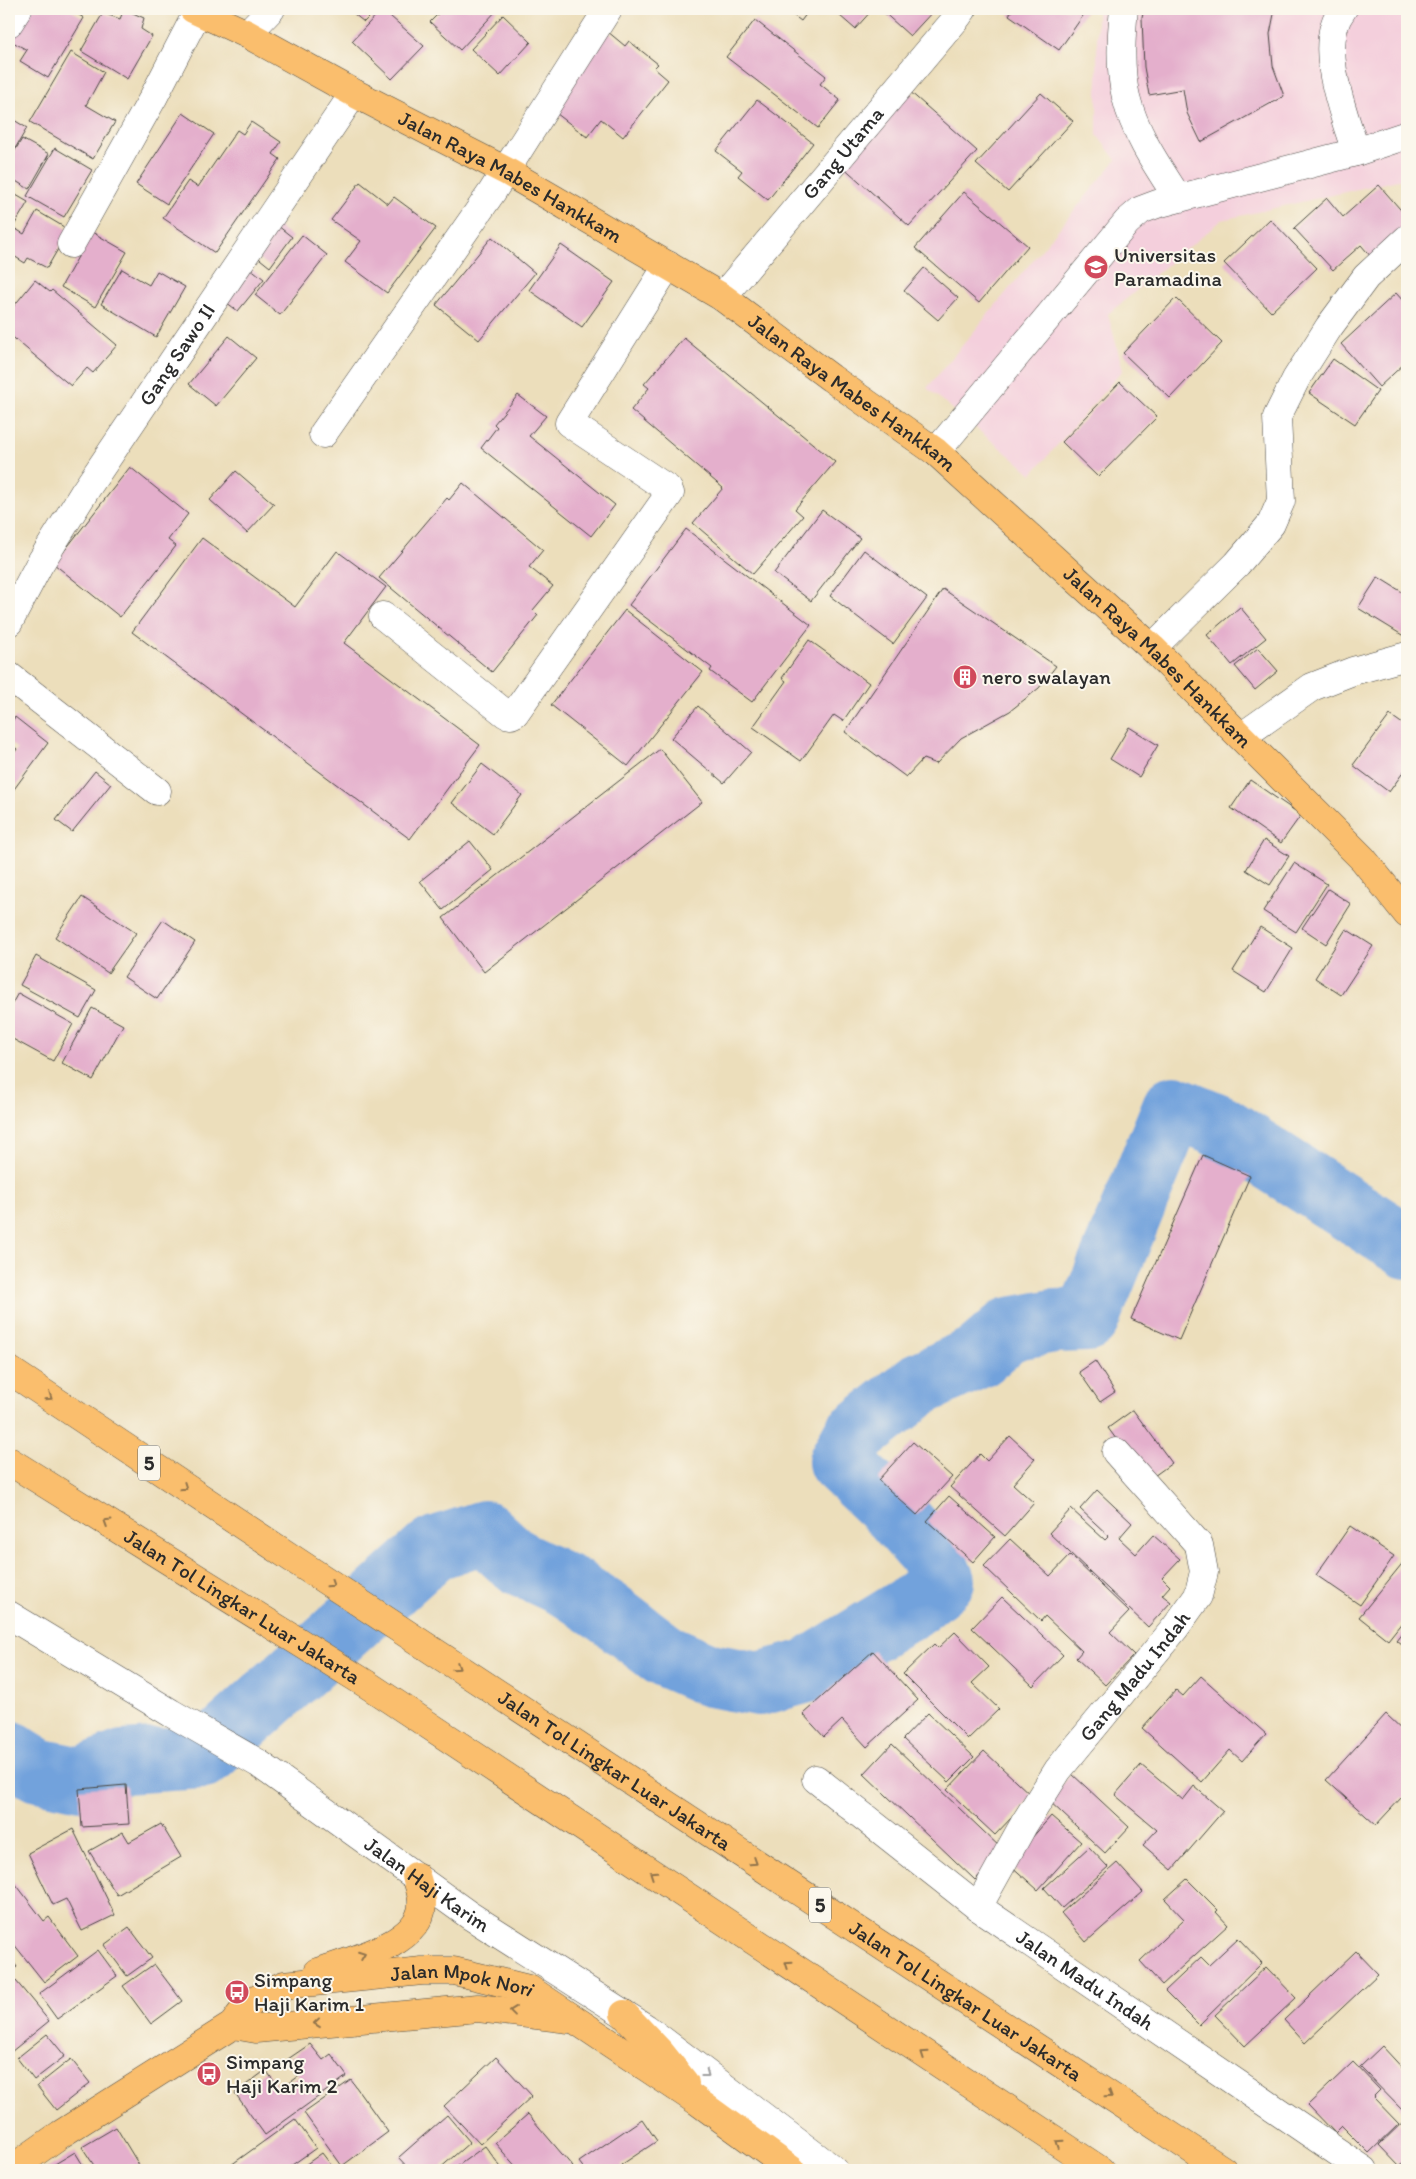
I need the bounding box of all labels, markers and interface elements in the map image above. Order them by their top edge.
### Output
street label: Gang Utama [797,101,889,204]
street label: Jalan Raya Mabes Hankkam [394,105,627,248]
place label: Universitas Paramadina [1114,242,1222,291]
school or university icon: Universitas Paramadina [1083,254,1109,280]
street label: Gang Sawo II [133,299,220,410]
street label: Jalan Raya Mabes Hankkam [743,308,962,476]
street label: Jalan Raya Mabes Hankkam [1059,561,1258,753]
building icon: nero swalayan [952,664,978,690]
place label: nero swalayan [982,664,1111,689]
one-way arrow [44,1390,53,1400]
road number: 5 [138,1446,160,1480]
one-way arrow [179,1481,188,1490]
one-way arrow [103,1518,112,1528]
street label: Jalan Tol Lingkar Luar Jakarta [120,1523,365,1689]
one-way arrow [325,1578,335,1587]
street label: Gang Madu Indah [1074,1606,1195,1746]
one-way arrow [451,1661,461,1670]
street label: Jalan Tol Lingkar Luar Jakarta [494,1684,736,1856]
street label: Jalan Haji Karim [360,1831,495,1937]
one-way arrow [748,1856,757,1865]
one-way arrow [649,1871,659,1880]
road number: 5 [809,1888,831,1922]
street label: Jalan Tol Lingkar Luar Jakarta [845,1915,1087,2086]
street label: Jalan Madu Indah [1012,1924,1159,2035]
one-way arrow [357,1951,366,1962]
street label: Jalan Mpok Nori [389,1958,540,2002]
one-way arrow [785,1961,794,1970]
place label: Simpang Haji Karim 1 [254,1967,365,2016]
bus stop icon: Simpang Haji Karim 1 [224,1979,250,2005]
one-way arrow [509,2006,517,2017]
one-way arrow [312,2017,320,2028]
place label: Simpang Haji Karim 2 [226,2049,338,2098]
one-way arrow [920,2050,929,2060]
bus stop icon: Simpang Haji Karim 2 [196,2061,222,2087]
one-way arrow [700,2068,709,2076]
one-way arrow [1104,2089,1113,2099]
one-way arrow [1055,2140,1065,2149]

